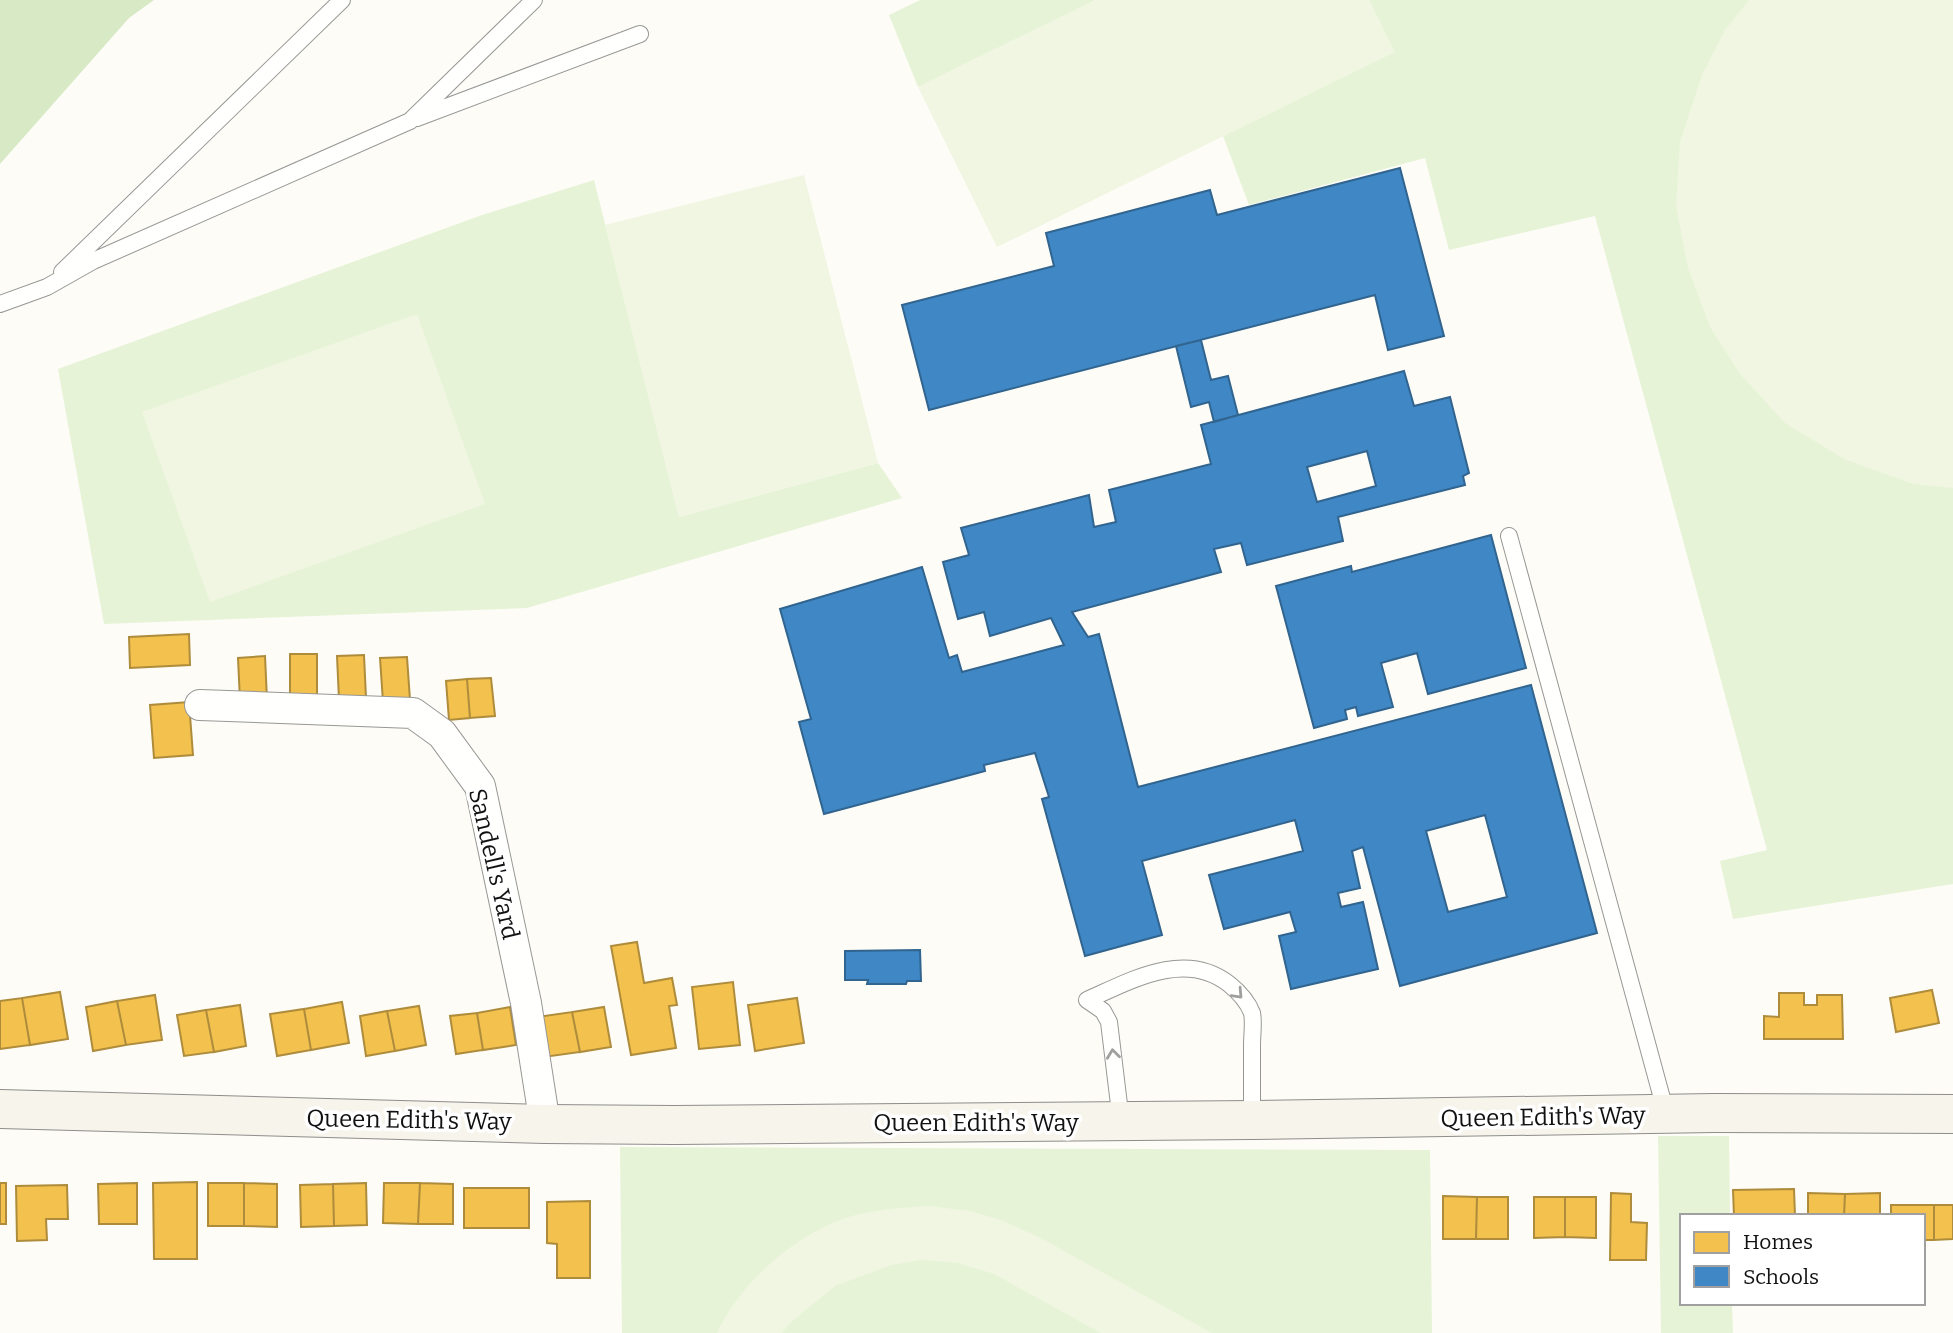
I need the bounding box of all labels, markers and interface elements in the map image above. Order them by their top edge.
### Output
street label: Sandell's Yard [463,786,525,942]
one-way arrow [1229,985,1242,998]
one-way arrow [1106,1048,1121,1059]
street label: Queen Edith's Way [1440,1101,1646,1133]
street label: Queen Edith's Way [306,1104,512,1136]
street label: Queen Edith's Way [873,1109,1079,1137]
legend [1680,1214,1925,1305]
text: Homes [1743,1229,1813,1255]
text: Schools [1743,1264,1819,1290]

